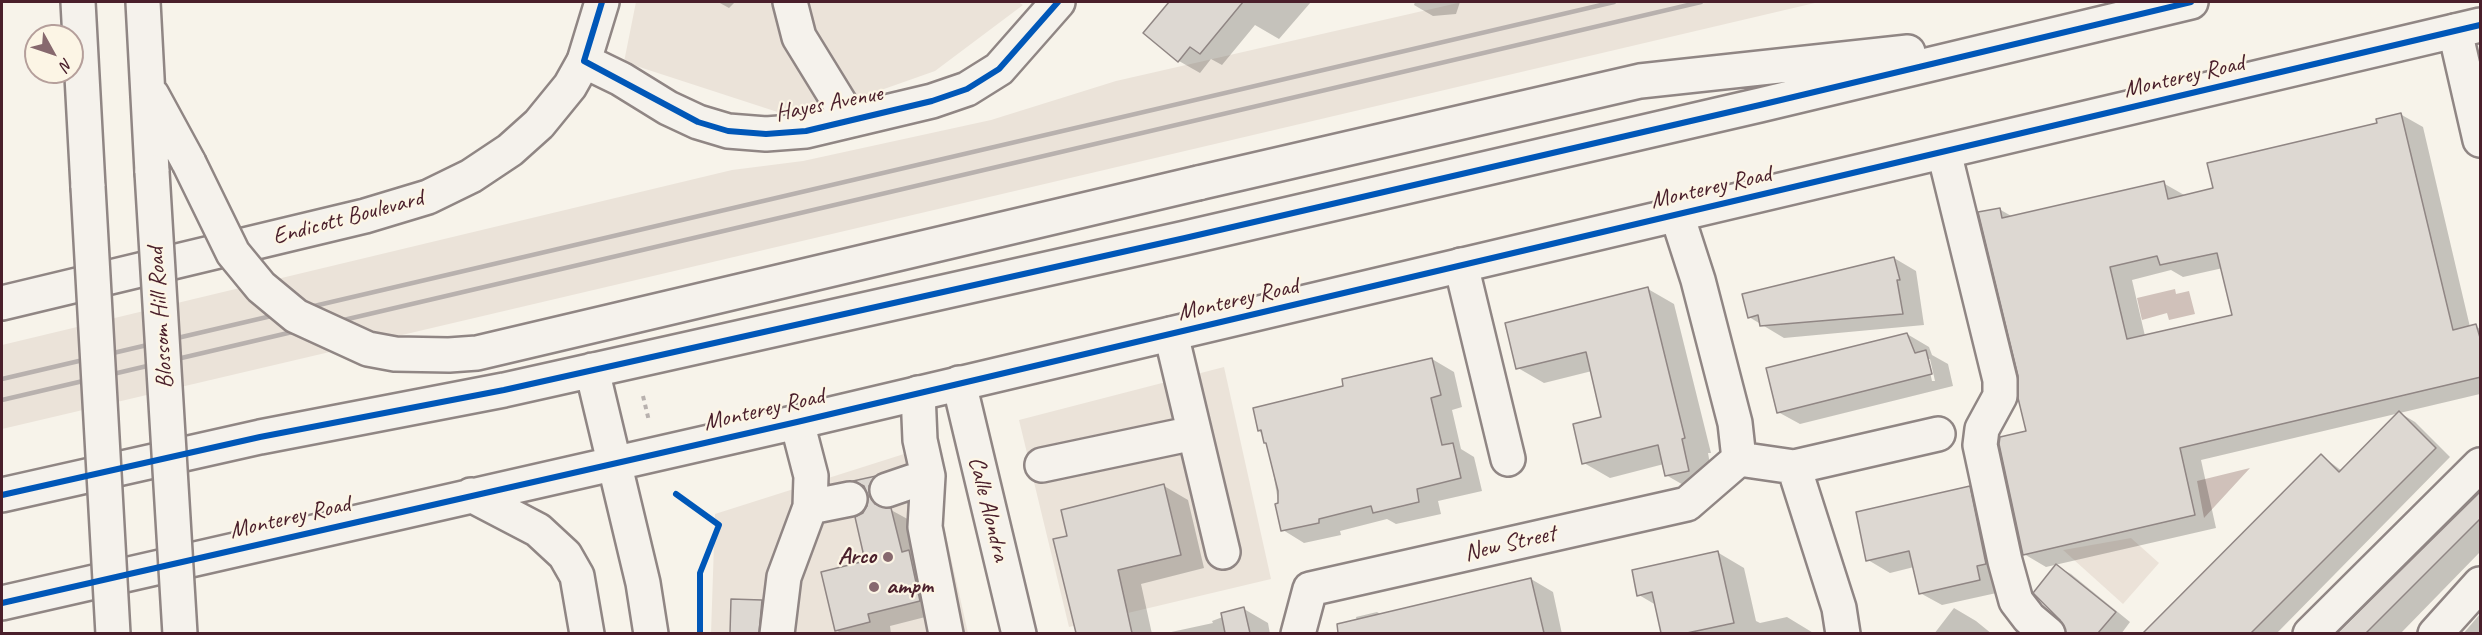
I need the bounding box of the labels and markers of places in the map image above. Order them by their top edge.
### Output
place label: Arco [838,543,876,571]
marker: Arco [881,550,895,564]
place label: ampm [886,573,933,601]
marker: ampm [867,580,881,594]

